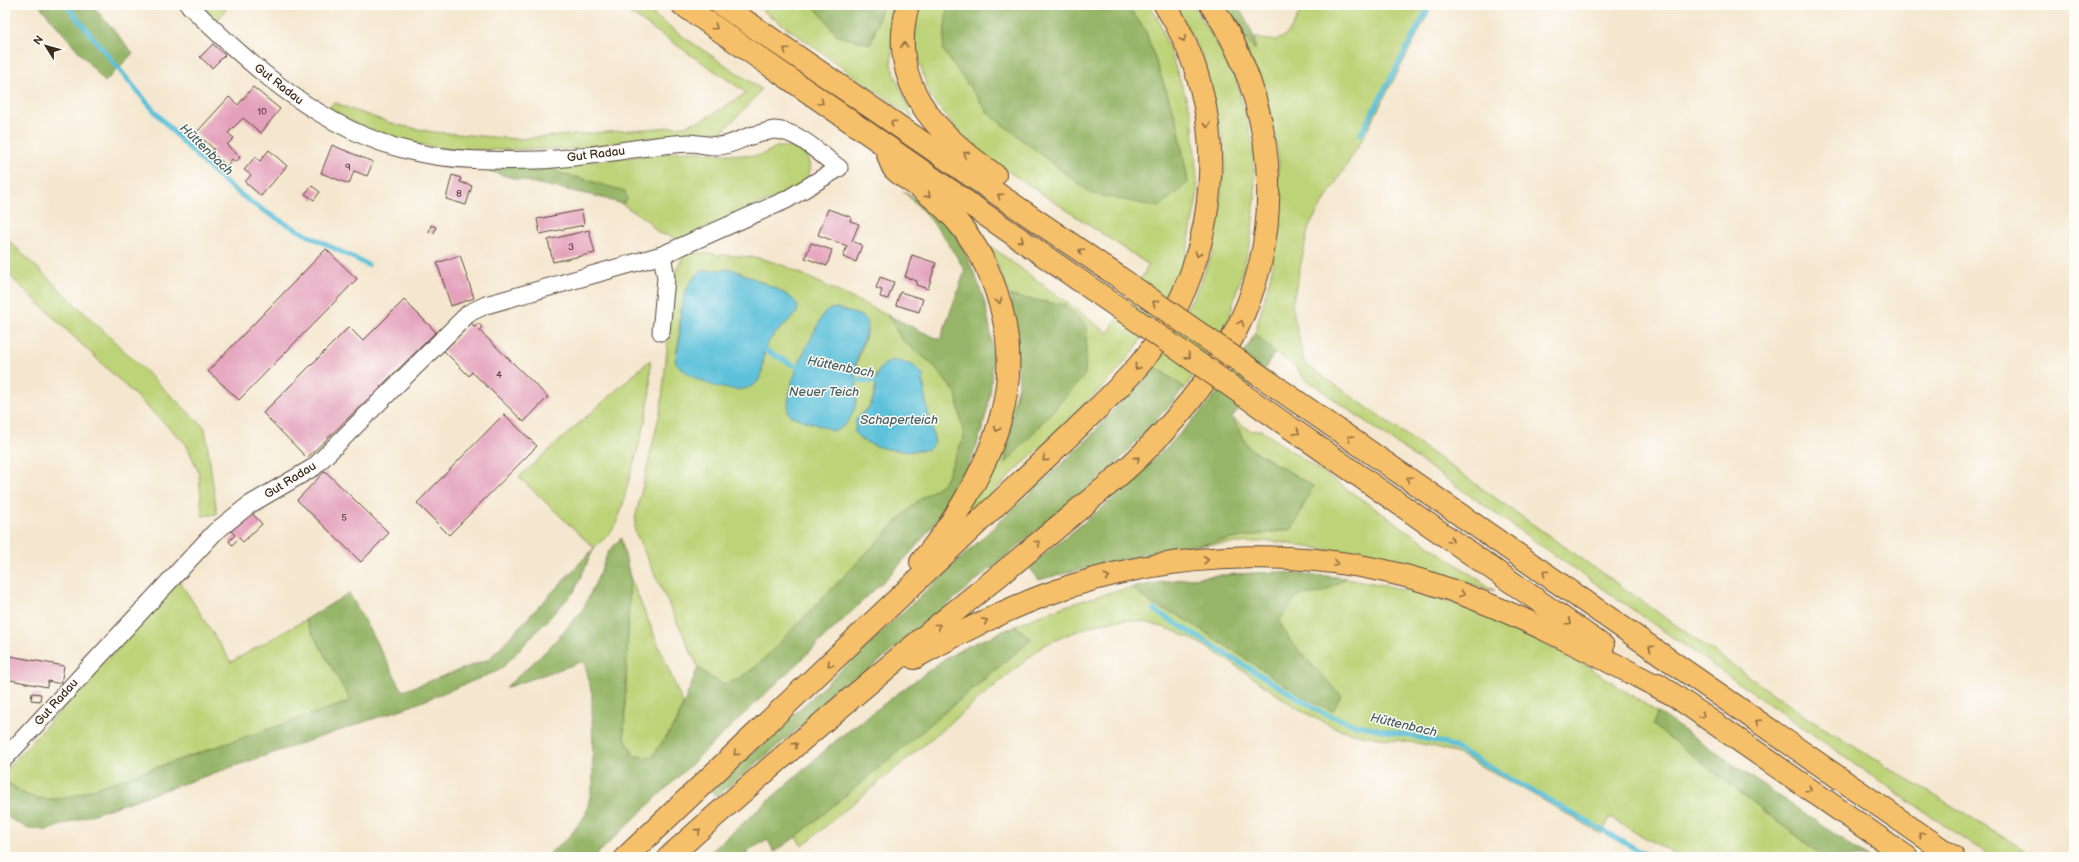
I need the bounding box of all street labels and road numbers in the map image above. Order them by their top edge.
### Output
street label: Gut Radau [251,61,306,108]
street label: Gut Radau [566,143,626,165]
street label: Gut Radau [262,459,319,502]
street label: Gut Radau [31,676,81,729]

